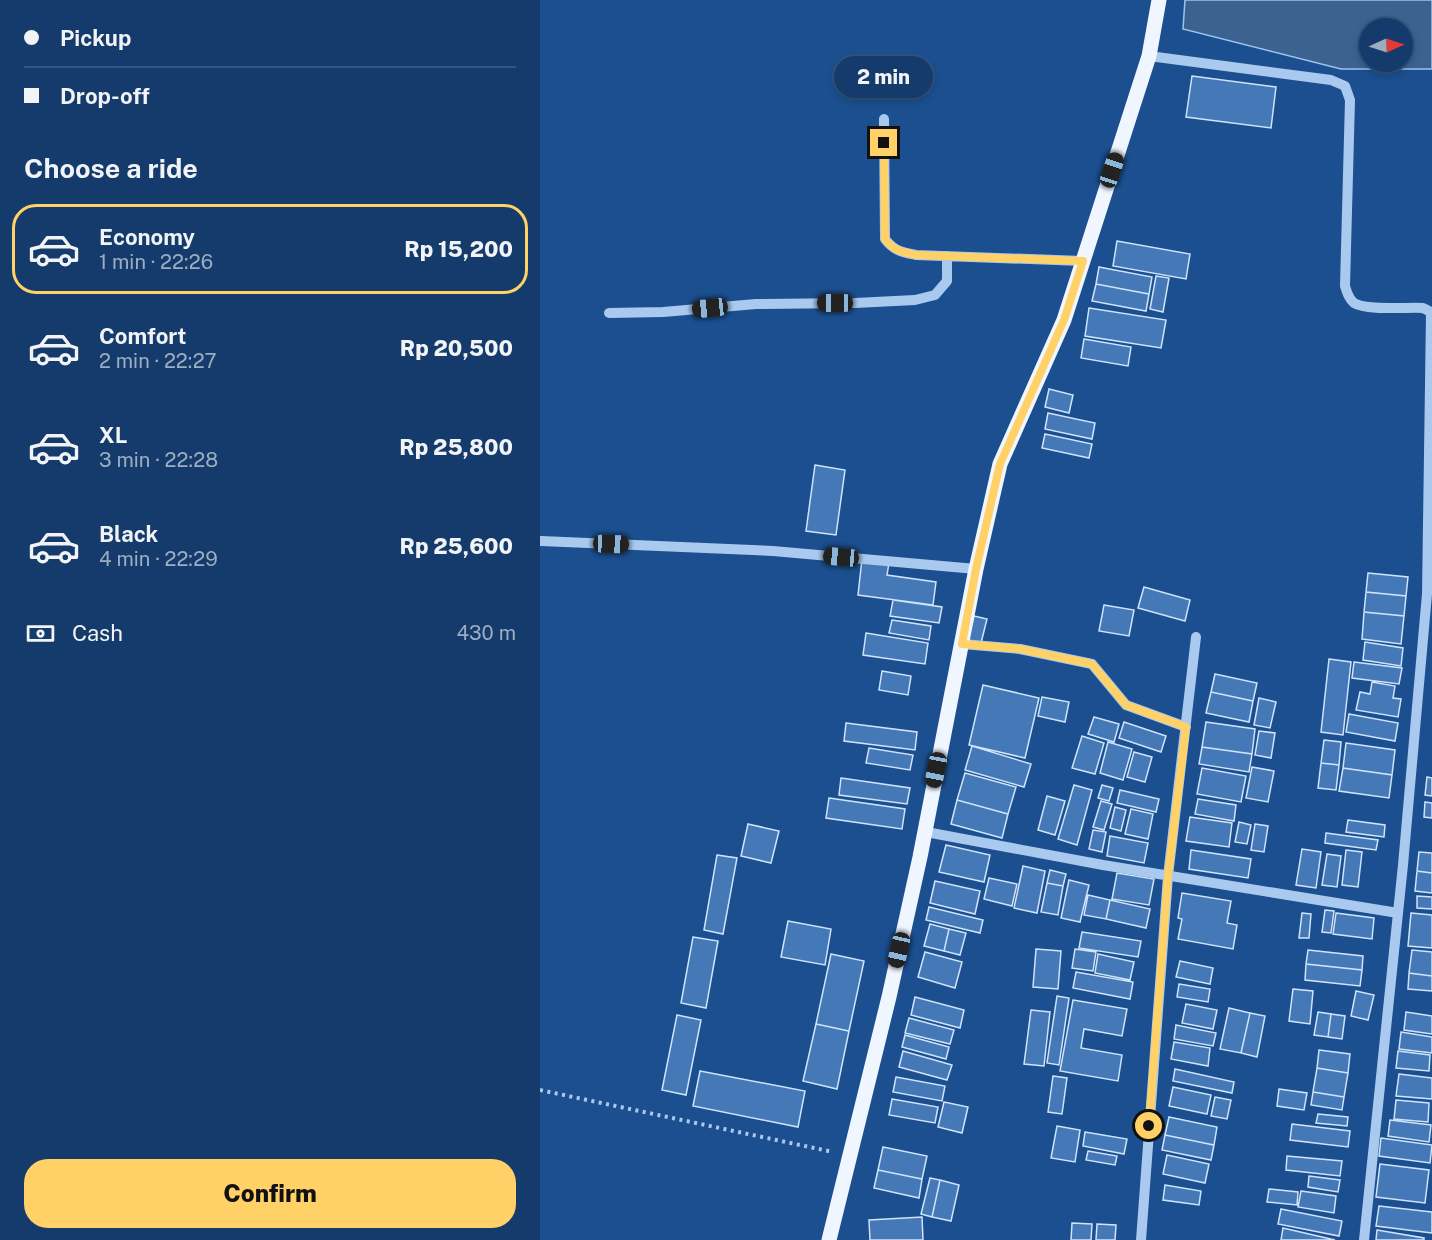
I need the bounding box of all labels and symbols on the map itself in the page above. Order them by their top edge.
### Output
north arrow [1359,18,1413,72]
callout: 2 min [834,56,934,98]
route end [870,129,897,156]
car [1098,150,1126,190]
car [817,294,853,312]
car [691,297,729,319]
car [593,534,629,554]
car [822,546,860,568]
car [924,751,948,789]
car [886,930,912,970]
route start [1135,1112,1162,1139]

